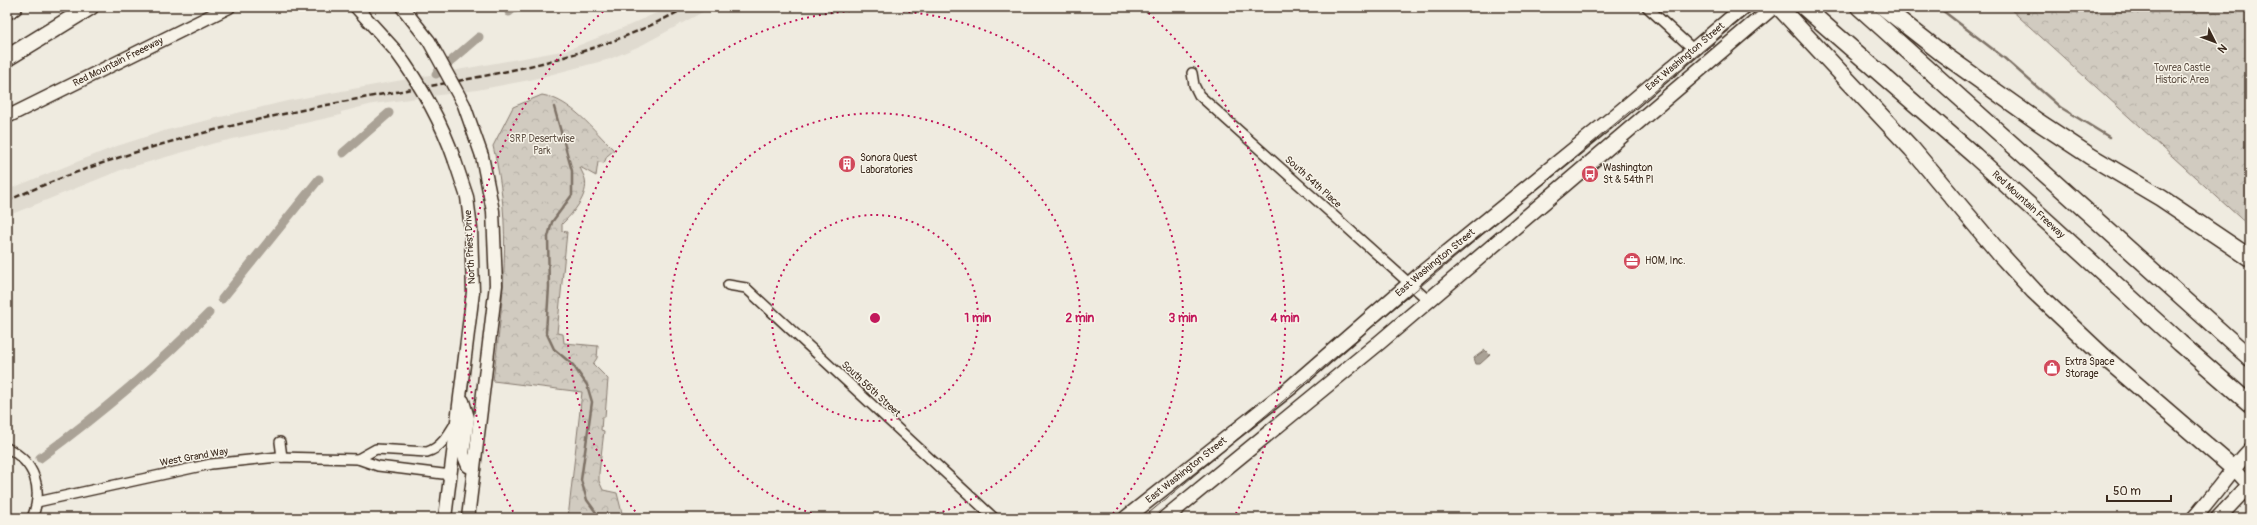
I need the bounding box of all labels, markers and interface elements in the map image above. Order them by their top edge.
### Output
street label: East Washington Street [1643,19,1728,94]
north arrow [2195,22,2235,62]
street label: Red Mountain Freeeway [71,34,166,89]
text: N [2214,41,2229,56]
park label: Tovrea Castle Historic Area [2154,62,2210,86]
park label: SRP Desertwise Park [509,133,575,157]
place label: Sonora Quest Laboratories [860,152,918,176]
building icon: Sonora Quest Laboratories [837,154,857,174]
street label: South 54th Place [1282,154,1344,211]
place label: Washington St & 54th Pl [1603,162,1653,186]
bus stop icon: Washington St & 54th Pl [1580,164,1600,184]
street label: Red Mountain Freeway [1990,168,2068,241]
street label: North Priest Drive [462,210,478,284]
street label: East Washington Street [1393,226,1478,299]
office icon: HOM, Inc. [1622,251,1642,271]
place label: HOM, Inc. [1645,255,1685,267]
centre of rings [868,311,882,325]
text: 1 min [965,311,992,326]
text: 2 min [1066,311,1095,326]
text: 3 min [1169,311,1198,326]
text: 4 min [1269,311,1300,326]
place label: Extra Space Storage [2065,356,2114,380]
shop icon: Extra Space Storage [2042,358,2062,378]
street label: South 56th Street [839,359,904,420]
street label: East Washington Street [1144,434,1230,506]
street label: West Grand Way [159,445,230,469]
scale bar [2107,477,2171,503]
text: 50 m [2113,484,2141,499]

